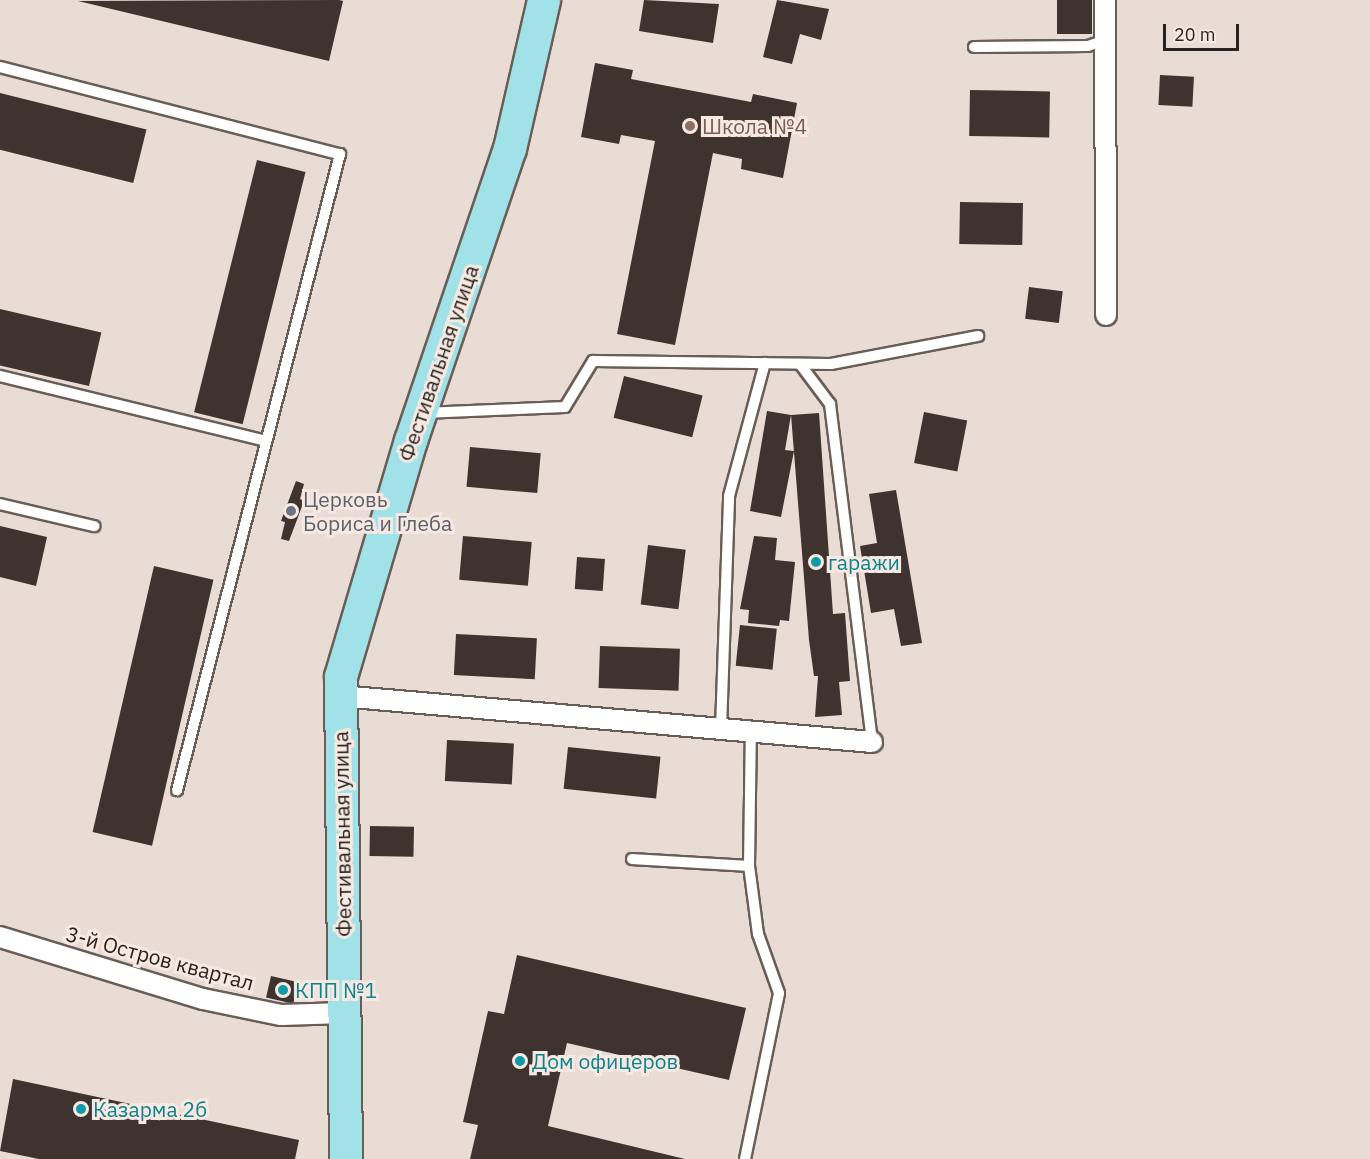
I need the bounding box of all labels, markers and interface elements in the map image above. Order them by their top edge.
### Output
scale bar [1166,12,1242,50]
text: 20 m [1174,23,1216,46]
place label: Школа №4 [702,113,807,139]
marker: Школа №4 [683,119,697,133]
street label: Фестивальная улица [393,262,483,464]
place label: Церковь Бориса и Глеба [303,486,452,536]
marker: Церковь Бориса и Глеба [284,504,298,518]
place label: гаражи [828,549,900,575]
marker: гаражи [809,555,823,569]
street label: Фестивальная улица [328,731,356,937]
street label: 3-й Остров квартал [63,921,257,995]
place label: КПП №1 [295,977,377,1003]
marker: КПП №1 [276,983,290,997]
place label: Дом офицеров [532,1048,678,1074]
marker: Дом офицеров [513,1054,527,1068]
place label: Казарма 2б [93,1096,207,1122]
marker: Казарма 2б [74,1102,88,1116]

